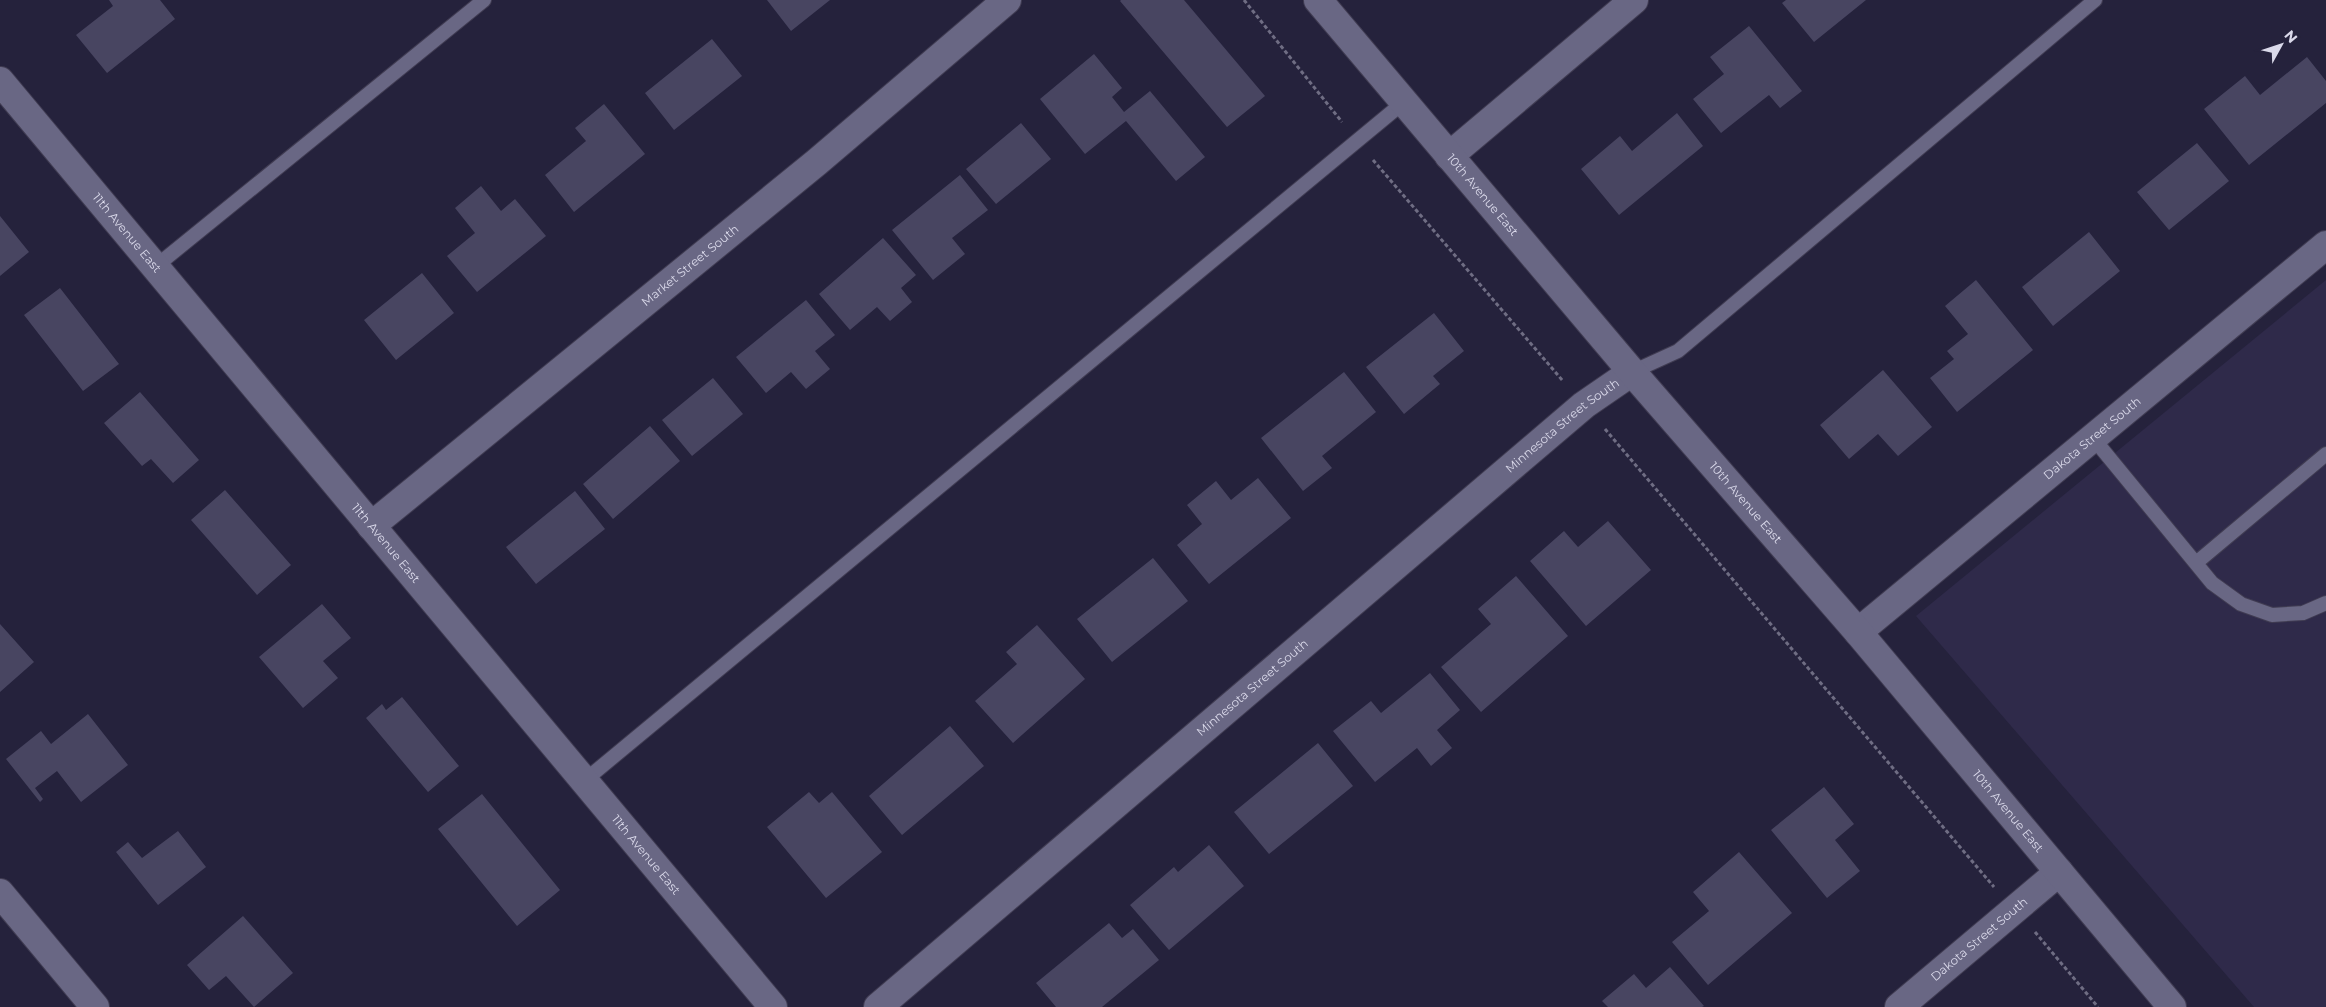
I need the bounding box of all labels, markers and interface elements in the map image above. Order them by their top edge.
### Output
north arrow [2256,20,2306,70]
text: N [2280,27,2301,47]
street label: 10th Avenue East [1444,150,1522,239]
street label: 11th Avenue East [90,190,165,276]
street label: Market Street South [638,221,741,309]
street label: Minnesota Street South [1502,375,1622,476]
street label: Dakota Street South [2040,393,2144,482]
street label: 10th Avenue East [1707,459,1785,546]
street label: 11th Avenue East [349,500,424,586]
street label: Minnesota Street South [1193,636,1311,739]
street label: 10th Avenue East [1970,767,2047,855]
street label: 11th Avenue East [609,812,684,897]
street label: Dakota Street South [1928,894,2030,984]

